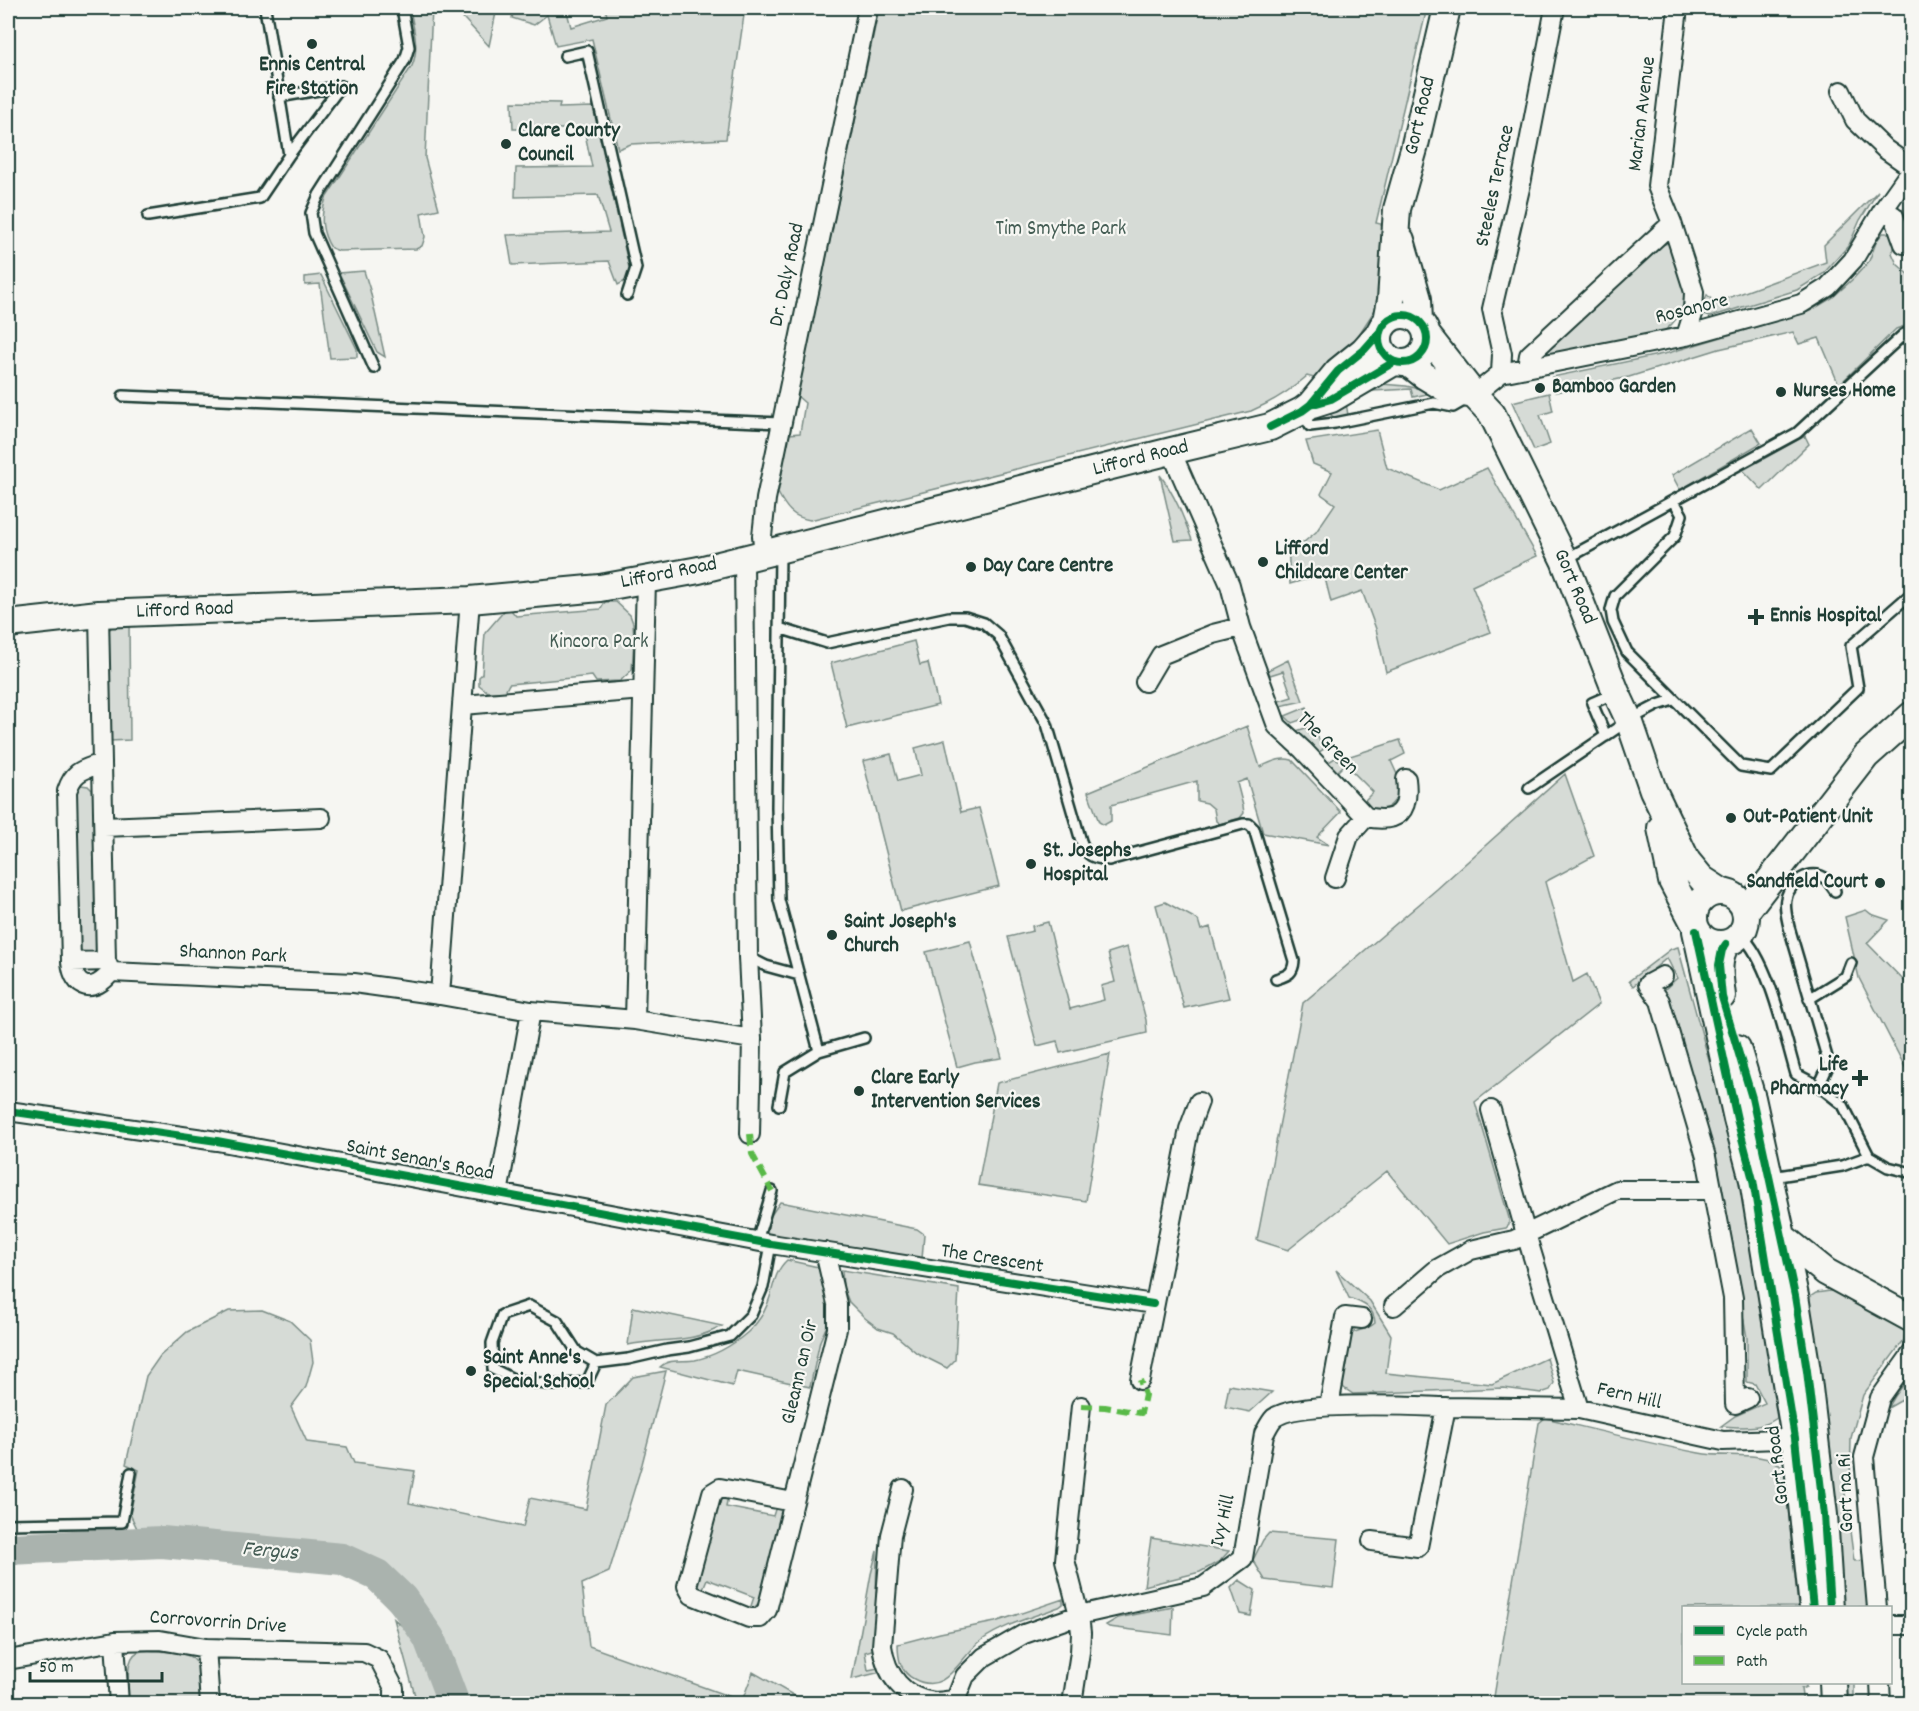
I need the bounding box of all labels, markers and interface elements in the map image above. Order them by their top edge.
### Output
marker: Ennis Central Fire Station [305,37,319,51]
place label: Ennis Central Fire Station [259,51,366,105]
street label: Marian Avenue [1621,55,1665,173]
street label: Gort Road [1397,74,1445,158]
place label: Clare County Council [518,117,621,171]
street label: Steeles Terrace [1468,122,1524,250]
marker: Clare County Council [499,137,513,151]
park label: Tim Smythe Park [996,215,1126,245]
street label: Dr. Daly Road [762,220,814,330]
street label: Rosanore [1652,286,1732,334]
place label: Bamboo Garden [1552,373,1676,403]
place label: Nurses Home [1793,377,1896,407]
marker: Bamboo Garden [1533,381,1547,395]
marker: Nurses Home [1774,385,1788,399]
street label: Lifford Road [1090,433,1192,485]
place label: Lifford Childcare Center [1275,535,1409,589]
street label: Gort Road [1545,545,1603,629]
street label: Lifford Road [618,550,720,598]
place label: Day Care Centre [983,552,1113,582]
marker: Lifford Childcare Center [1256,555,1270,569]
marker: Day Care Centre [964,560,978,574]
street label: Lifford Road [136,594,234,628]
place label: Ennis Hospital [1770,602,1882,632]
marker: Ennis Hospital [1747,608,1765,626]
park label: Kincora Park [549,628,649,658]
street label: The Green [1289,705,1365,783]
place label: Out-Patient Unit [1743,803,1873,833]
marker: Out-Patient Unit [1724,811,1738,825]
place label: St. Josephs Hospital [1043,837,1132,891]
marker: St. Josephs Hospital [1024,857,1038,871]
place label: Sandfield Court [1746,868,1868,898]
marker: Sandfield Court [1873,876,1887,890]
place label: Saint Joseph's Church [844,908,957,962]
marker: Saint Joseph's Church [825,928,839,942]
street label: Shannon Park [178,937,288,973]
place label: Life Pharmacy [1770,1051,1849,1105]
place label: Clare Early Intervention Services [871,1064,1041,1118]
marker: Life Pharmacy [1853,1071,1867,1085]
marker: Clare Early Intervention Services [852,1084,866,1098]
street label: Saint Senan's Road [344,1132,496,1190]
street label: The Crescent [939,1237,1046,1283]
street label: Gleann an Oir [774,1316,828,1427]
place label: Saint Anne's Special School [483,1344,595,1398]
marker: Saint Anne's Special School [464,1364,478,1378]
street label: Fern Hill [1594,1375,1664,1419]
street label: Gort Road [1759,1424,1799,1506]
street label: Gort na Ri [1831,1453,1863,1533]
street label: Ivy Hill [1203,1492,1245,1550]
water label: Fergus [241,1534,300,1570]
street label: Corrovorrin Drive [149,1603,287,1643]
legend [1682,1606,1892,1684]
text: Cycle path [1736,1620,1807,1645]
scale bar [30,1645,162,1683]
text: Path [1736,1650,1768,1675]
text: 50 m [39,1656,74,1681]

